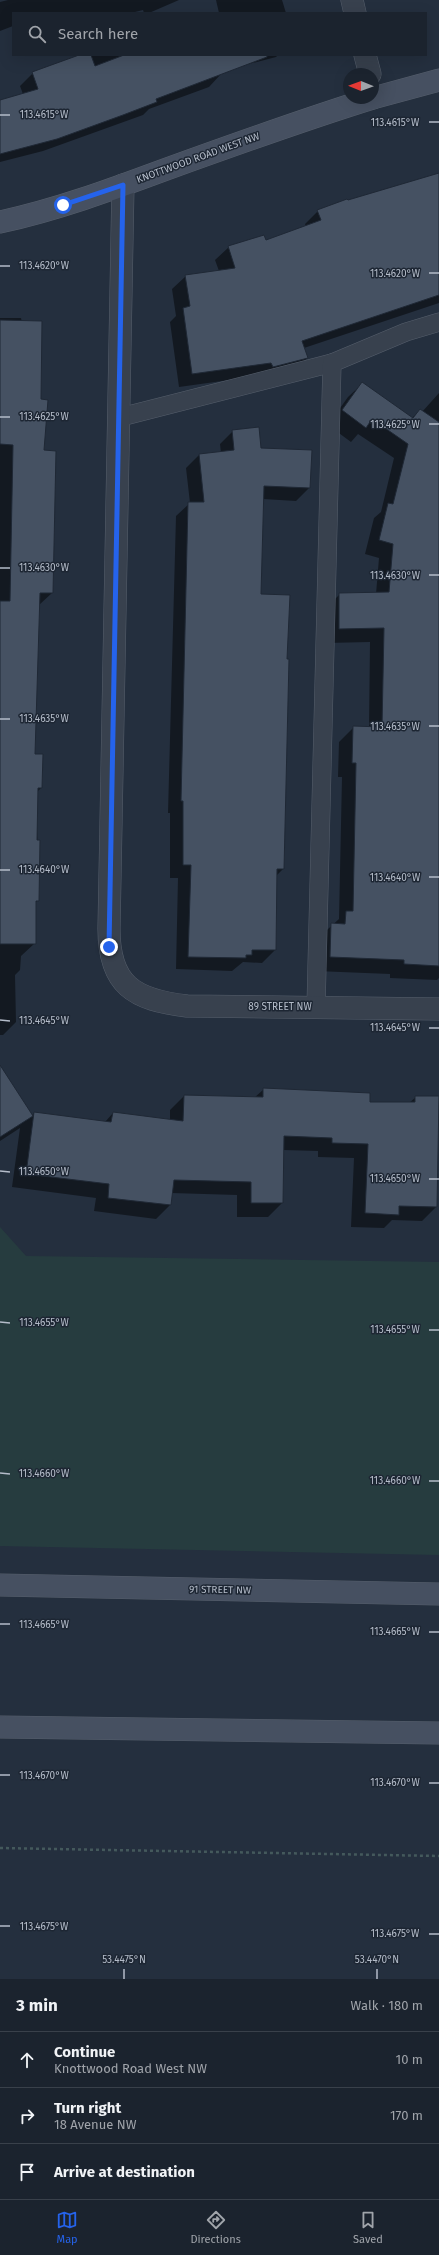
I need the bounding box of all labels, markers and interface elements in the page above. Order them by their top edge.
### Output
search box [12,12,427,56]
icon: search [26,23,48,45]
text: Search here [58,25,138,43]
north arrow [343,68,379,104]
text: 113.4615°W [20,109,69,121]
text: 113.4615°W [371,117,420,129]
street label: KNOTTWOOD ROAD WEST NW [135,130,262,186]
route start [54,196,72,214]
text: 113.4620°W [19,260,70,272]
text: 113.4620°W [370,268,421,280]
text: 113.4625°W [19,411,69,423]
text: 113.4625°W [370,419,420,431]
text: 113.4630°W [19,562,70,574]
text: 113.4630°W [370,570,421,582]
text: 113.4635°W [19,713,69,725]
text: 113.4635°W [370,721,420,733]
text: 113.4640°W [19,864,70,876]
text: 113.4640°W [370,872,421,884]
route end [100,938,118,956]
street label: 89 STREET NW [248,1001,312,1013]
text: 113.4645°W [19,1015,70,1027]
text: 113.4645°W [370,1022,421,1034]
text: 113.4650°W [19,1166,70,1178]
text: 113.4650°W [370,1173,421,1185]
text: 113.4655°W [19,1317,70,1329]
text: 113.4655°W [370,1324,421,1336]
text: 113.4660°W [19,1468,70,1480]
text: 113.4660°W [370,1475,421,1487]
street label: 91 STREET NW [189,1583,252,1597]
text: 113.4665°W [19,1619,70,1631]
text: 113.4665°W [370,1626,421,1638]
text: 113.4670°W [19,1770,69,1782]
text: 113.4670°W [370,1777,420,1789]
text: 113.4675°W [20,1921,69,1933]
text: 113.4675°W [371,1928,420,1940]
text: 53.4475°N [102,1954,146,1966]
text: 53.4470°N [355,1954,399,1966]
text: 3 min [16,1995,58,2016]
text: Walk · 180 m [351,1998,423,2013]
text: Continue [54,2043,115,2061]
icon: ahead [16,2049,38,2071]
text: 10 m [396,2052,423,2067]
text: Knottwood Road West NW [54,2061,207,2076]
text: Turn right [54,2099,121,2117]
icon: right [16,2105,38,2127]
text: 170 m [390,2108,423,2123]
text: 18 Avenue NW [54,2117,136,2132]
icon: arrive [16,2161,38,2183]
text: Arrive at destination [54,2163,195,2181]
tab: Map [56,2209,78,2246]
tab: Directions [190,2209,241,2246]
tab: Saved [353,2209,383,2246]

